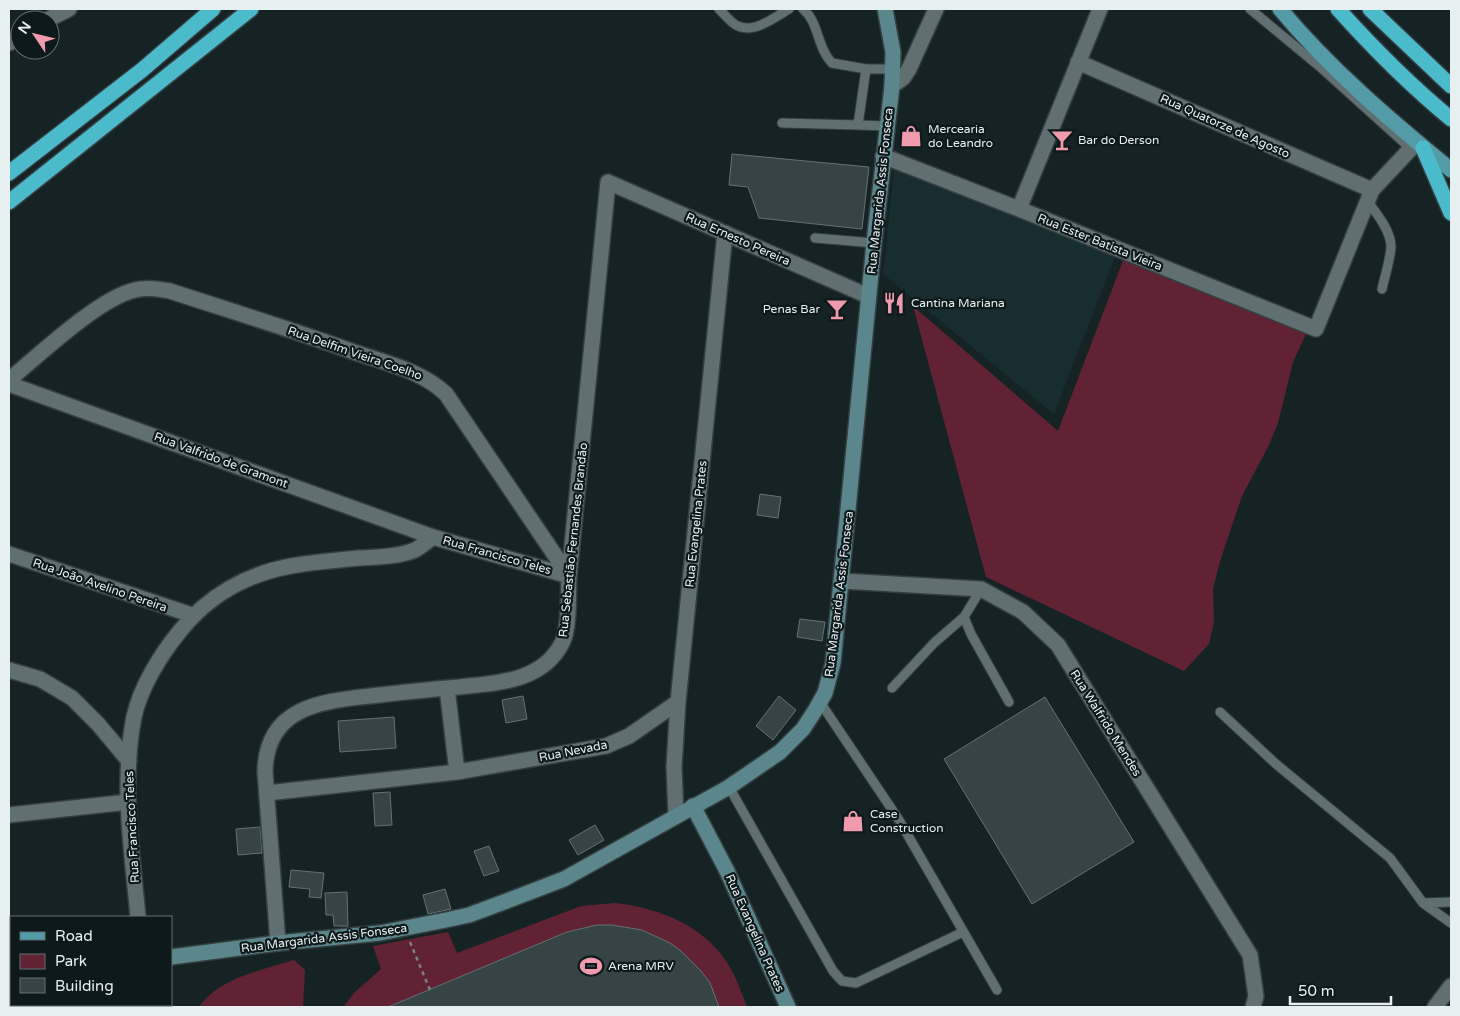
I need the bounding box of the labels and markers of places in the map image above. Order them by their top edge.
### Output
place label: Mercearia do Leandro [928,122,993,150]
shop icon: Mercearia do Leandro [898,123,924,149]
bar icon: Bar do Derson [1049,127,1075,153]
place label: Bar do Derson [1078,133,1159,147]
restaurant icon: Cantina Mariana [881,290,907,316]
bar icon: Penas Bar [824,296,850,322]
place label: Cantina Mariana [911,296,1005,310]
place label: Penas Bar [763,302,820,316]
place label: Case Construction [870,807,944,835]
shop icon: Case Construction [840,808,866,834]
sports icon: Arena MRV [578,953,604,979]
place label: Arena MRV [608,959,674,973]

